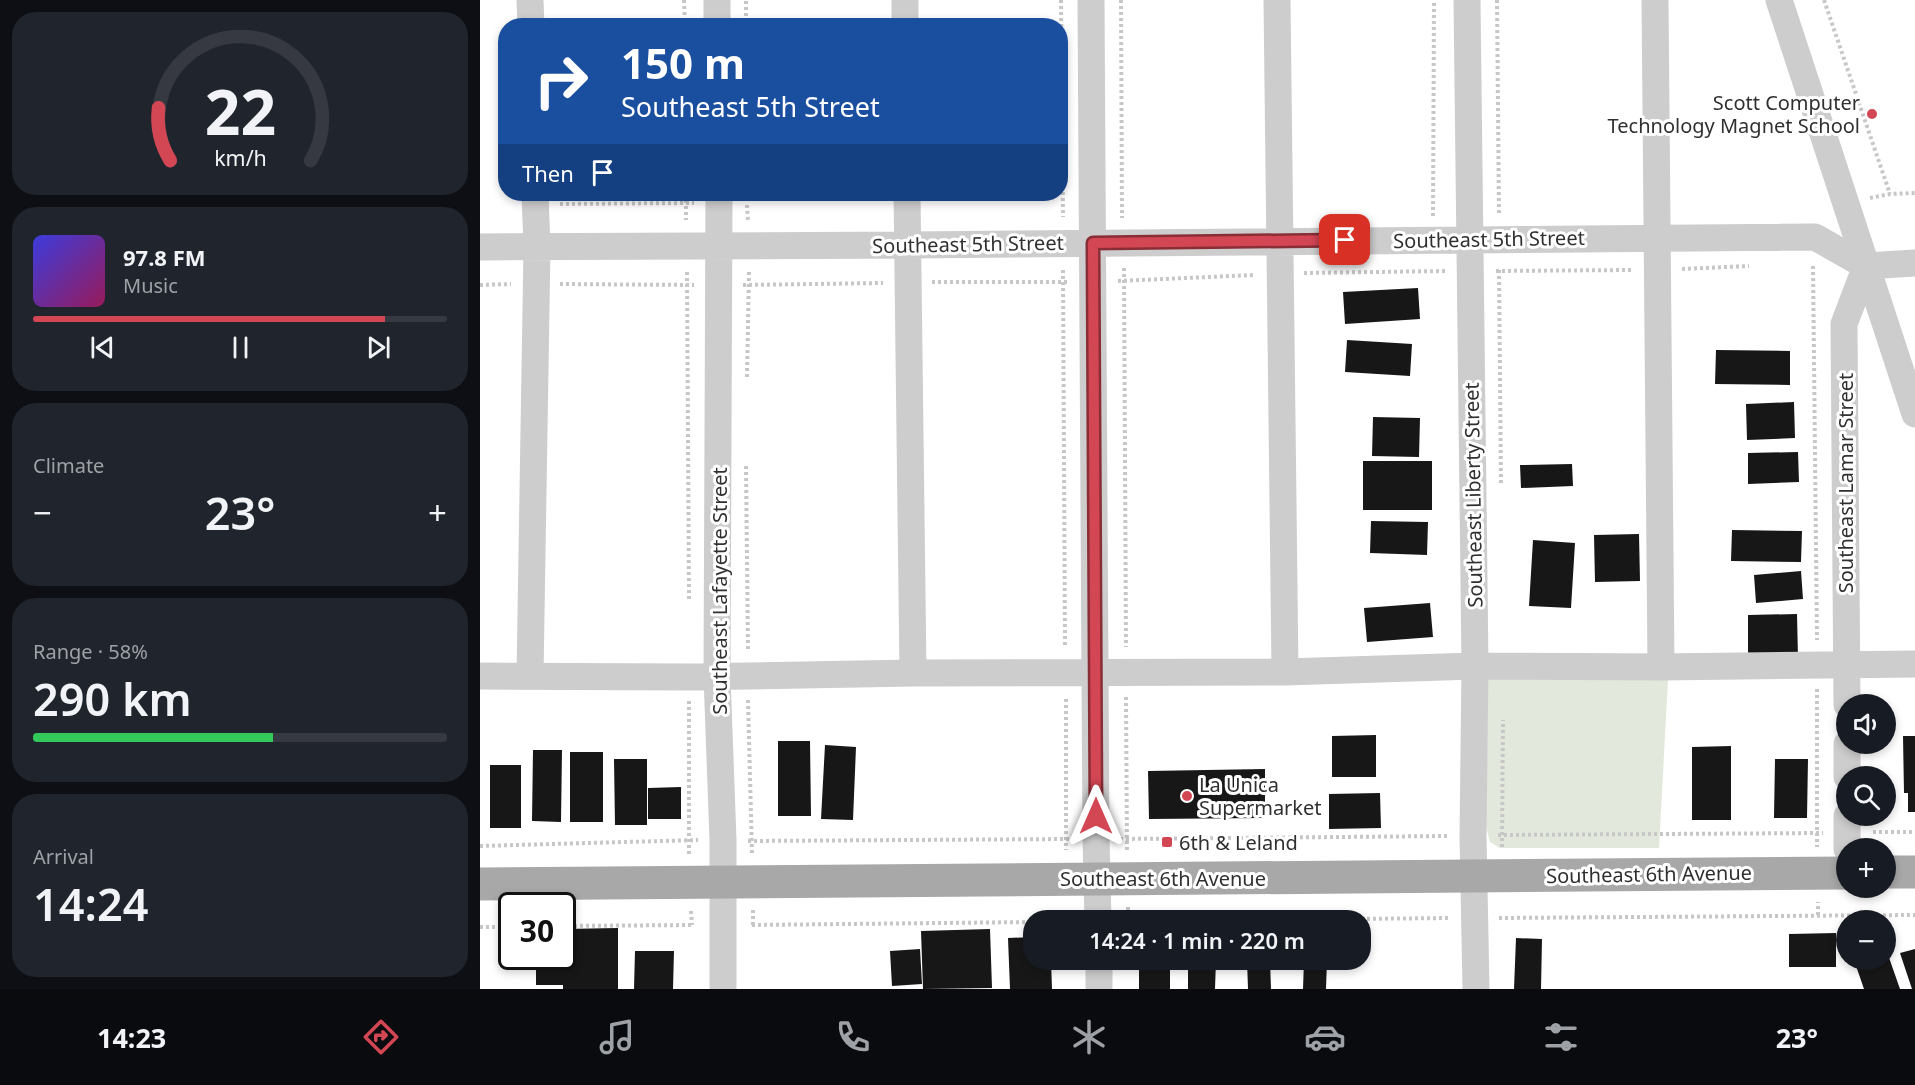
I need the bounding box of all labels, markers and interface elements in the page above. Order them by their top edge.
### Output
text: 150 m [621,34,745,91]
icon: right [522,42,600,120]
text: 22 [204,68,276,153]
text: Southeast 5th Street [621,88,880,125]
place label: Scott Computer Technology Magnet School [1608,89,1860,139]
marker: Scott Computer Technology Magnet School [1865,107,1879,121]
text: km/h [214,143,266,172]
icon: arrive [586,156,619,189]
text: Then [522,158,574,188]
pin [1319,214,1370,265]
icon: arrive [1328,223,1361,256]
street label: Southeast 5th Street [1393,224,1585,254]
street label: Southeast 5th Street [872,229,1064,259]
text: 97.8 FM [123,242,205,272]
text: Music [123,272,178,299]
icon: previous [86,331,119,364]
icon: pause [224,331,257,364]
icon: next [362,331,395,364]
street label: Southeast Lamar Street [1832,373,1859,593]
street label: Southeast Liberty Street [1458,382,1488,608]
text: Climate [33,452,104,479]
street label: Southeast Lafayette Street [706,467,733,715]
text: 23° [205,482,275,543]
text: − [33,490,52,535]
text: + [428,490,447,535]
text: Range · 58% [33,638,148,665]
text: 290 km [33,668,192,729]
map controls [1836,694,1896,970]
button: sound [1836,694,1896,754]
button: search [1836,766,1896,826]
place label: La Unica Supermarket [1199,771,1322,821]
position arrow [1064,784,1128,848]
marker: La Unica Supermarket [1180,789,1194,803]
place label: 6th & Leland [1179,829,1298,856]
marker: 6th & Leland [1160,835,1174,849]
button: + [1836,838,1896,898]
text: Arrival [33,843,94,870]
street label: Southeast 6th Avenue [1546,859,1752,889]
street label: Southeast 6th Avenue [1060,865,1266,892]
text: 14:24 [33,873,148,934]
speed limit sign: 30 [498,892,576,970]
button: − [1836,910,1896,970]
text: 14:24 · 1 min · 220 m [1089,925,1305,955]
icon: directions [360,1016,402,1058]
icon: music [596,1016,638,1058]
icon: phone [832,1016,874,1058]
icon: climate [1068,1016,1110,1058]
icon: car [1304,1016,1346,1058]
icon: filters [1540,1016,1582,1058]
text: 14:23 [97,1019,166,1056]
text: 23° [1776,1019,1818,1056]

